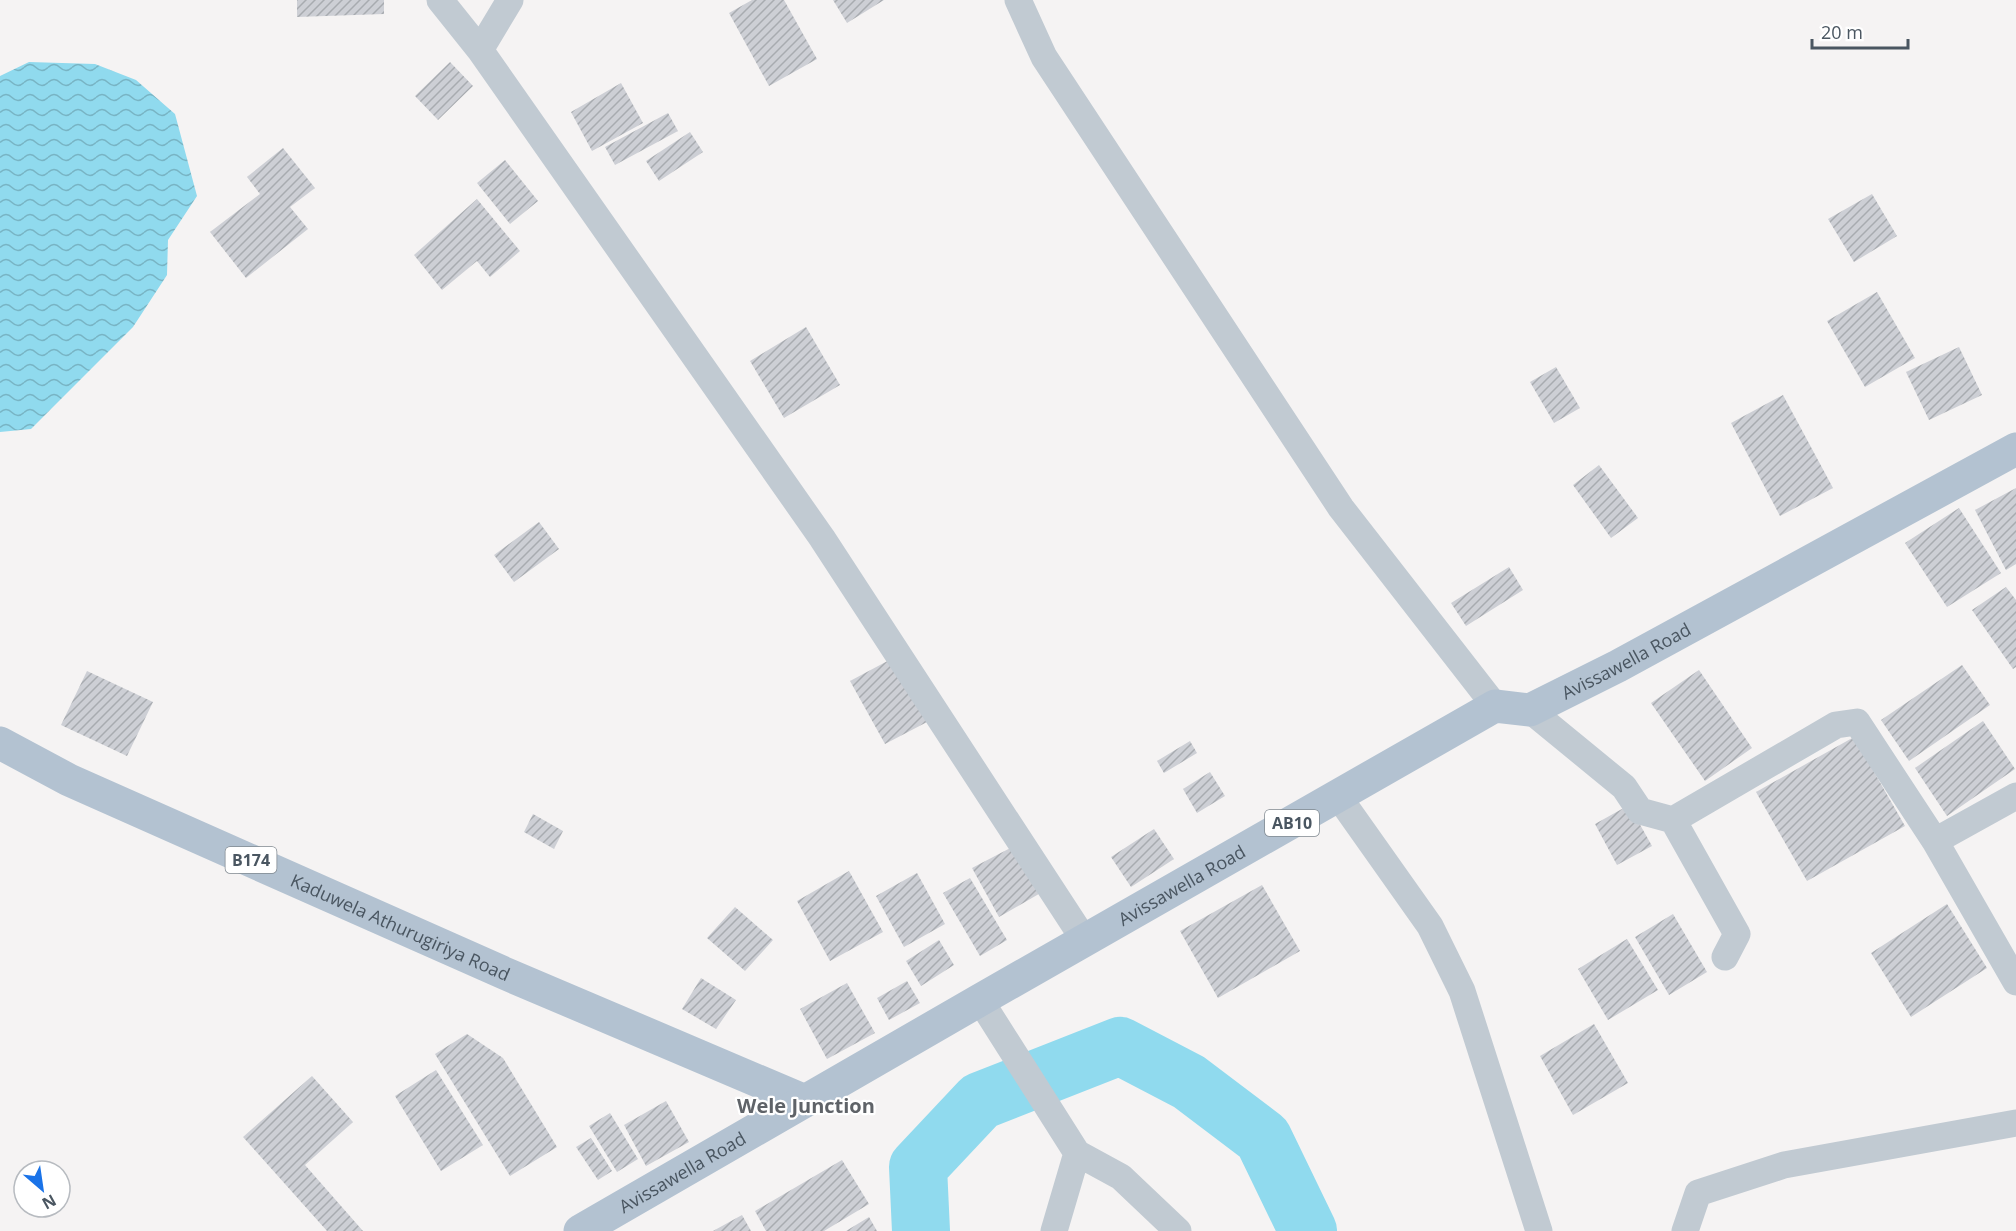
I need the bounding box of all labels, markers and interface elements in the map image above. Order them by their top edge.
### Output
scale bar [1812,12,1908,50]
text: 20 m [1821,20,1863,44]
street label: Avissawella Road [1557,617,1695,704]
road number: AB10 [1265,810,1319,836]
street label: Avissawella Road [1114,839,1250,931]
road number: B174 [226,847,276,873]
street label: Kaduwela Athurugiriya Road [287,868,514,986]
district label: Wele Junction [737,1092,875,1119]
street label: Avissawella Road [614,1126,750,1218]
north arrow [12,1159,72,1219]
text: N [38,1189,60,1215]

